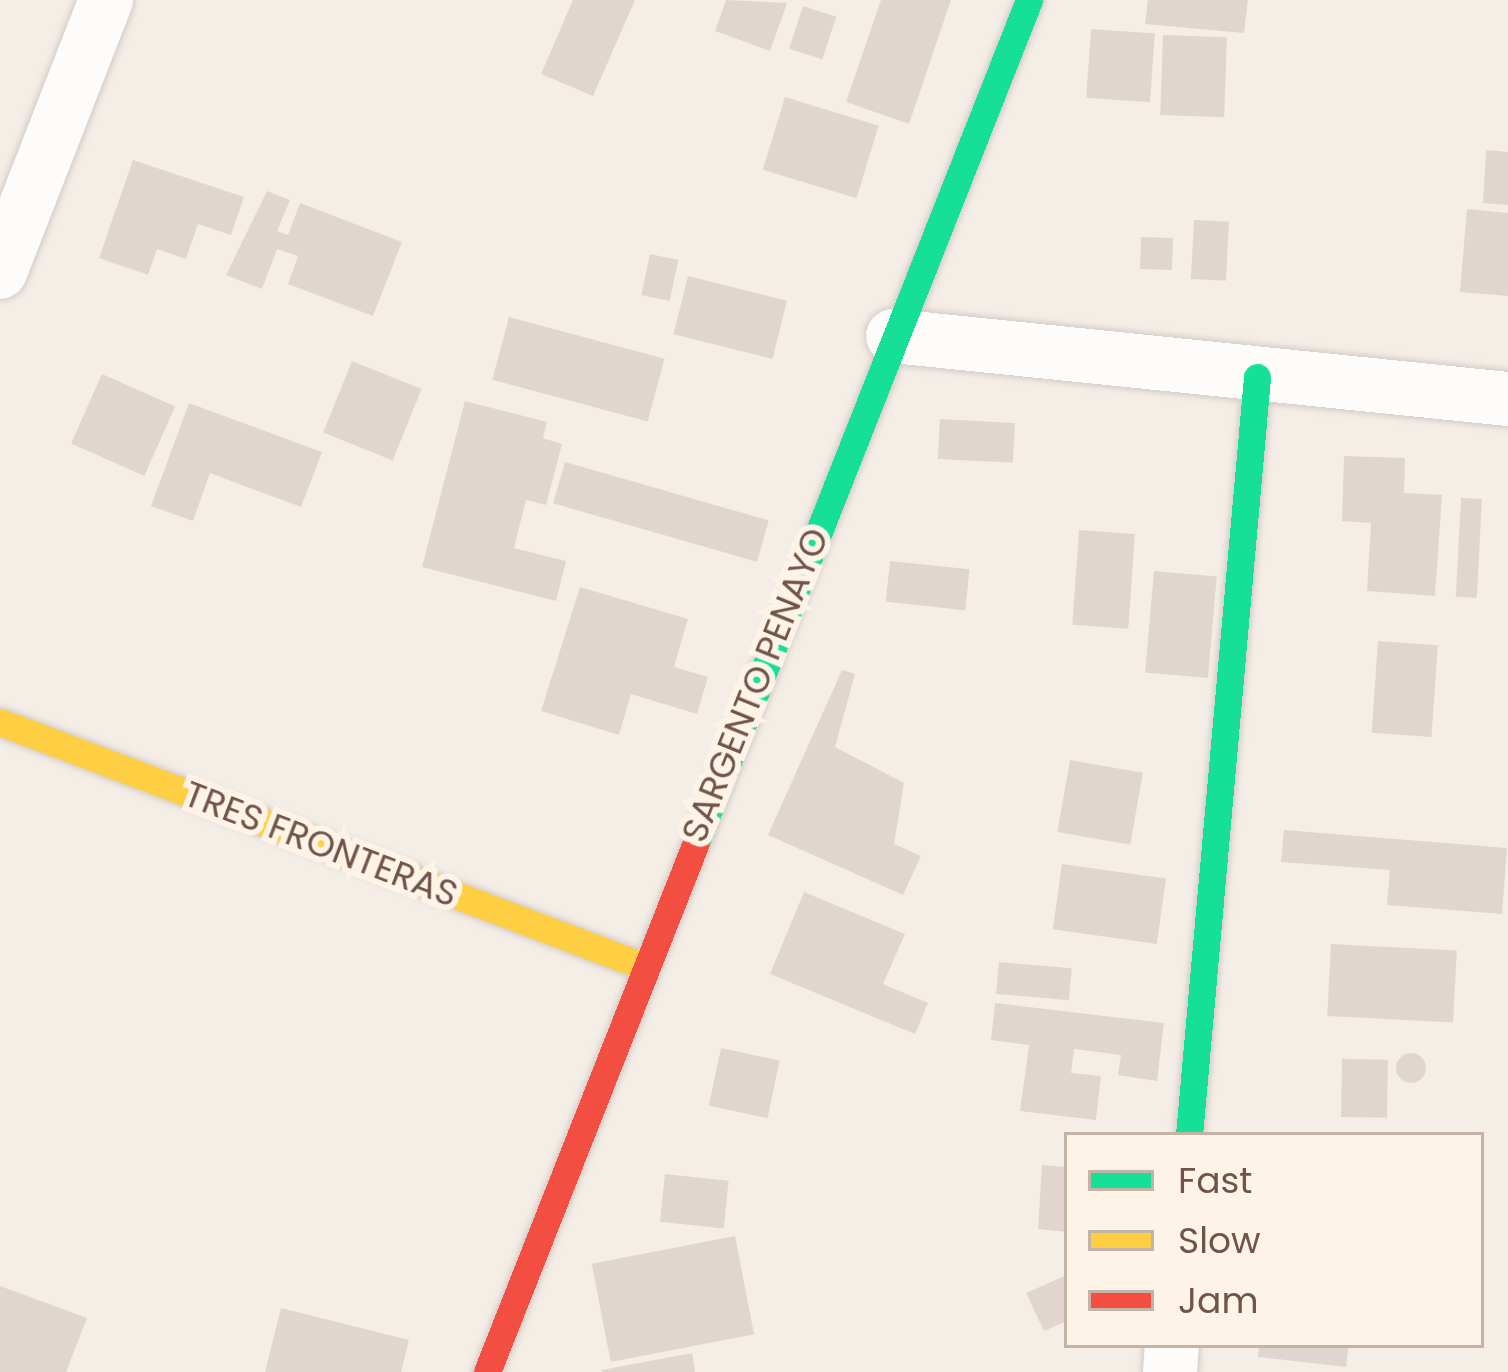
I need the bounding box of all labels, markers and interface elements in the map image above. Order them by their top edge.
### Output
street label: SARGENTO PENAYO [672,522,838,848]
street label: TRES FRONTERAS [178,772,464,916]
legend [1064,1132,1484,1348]
text: Fast [1178,1155,1252,1206]
text: Slow [1178,1215,1261,1266]
text: Jam [1178,1275,1259,1326]

